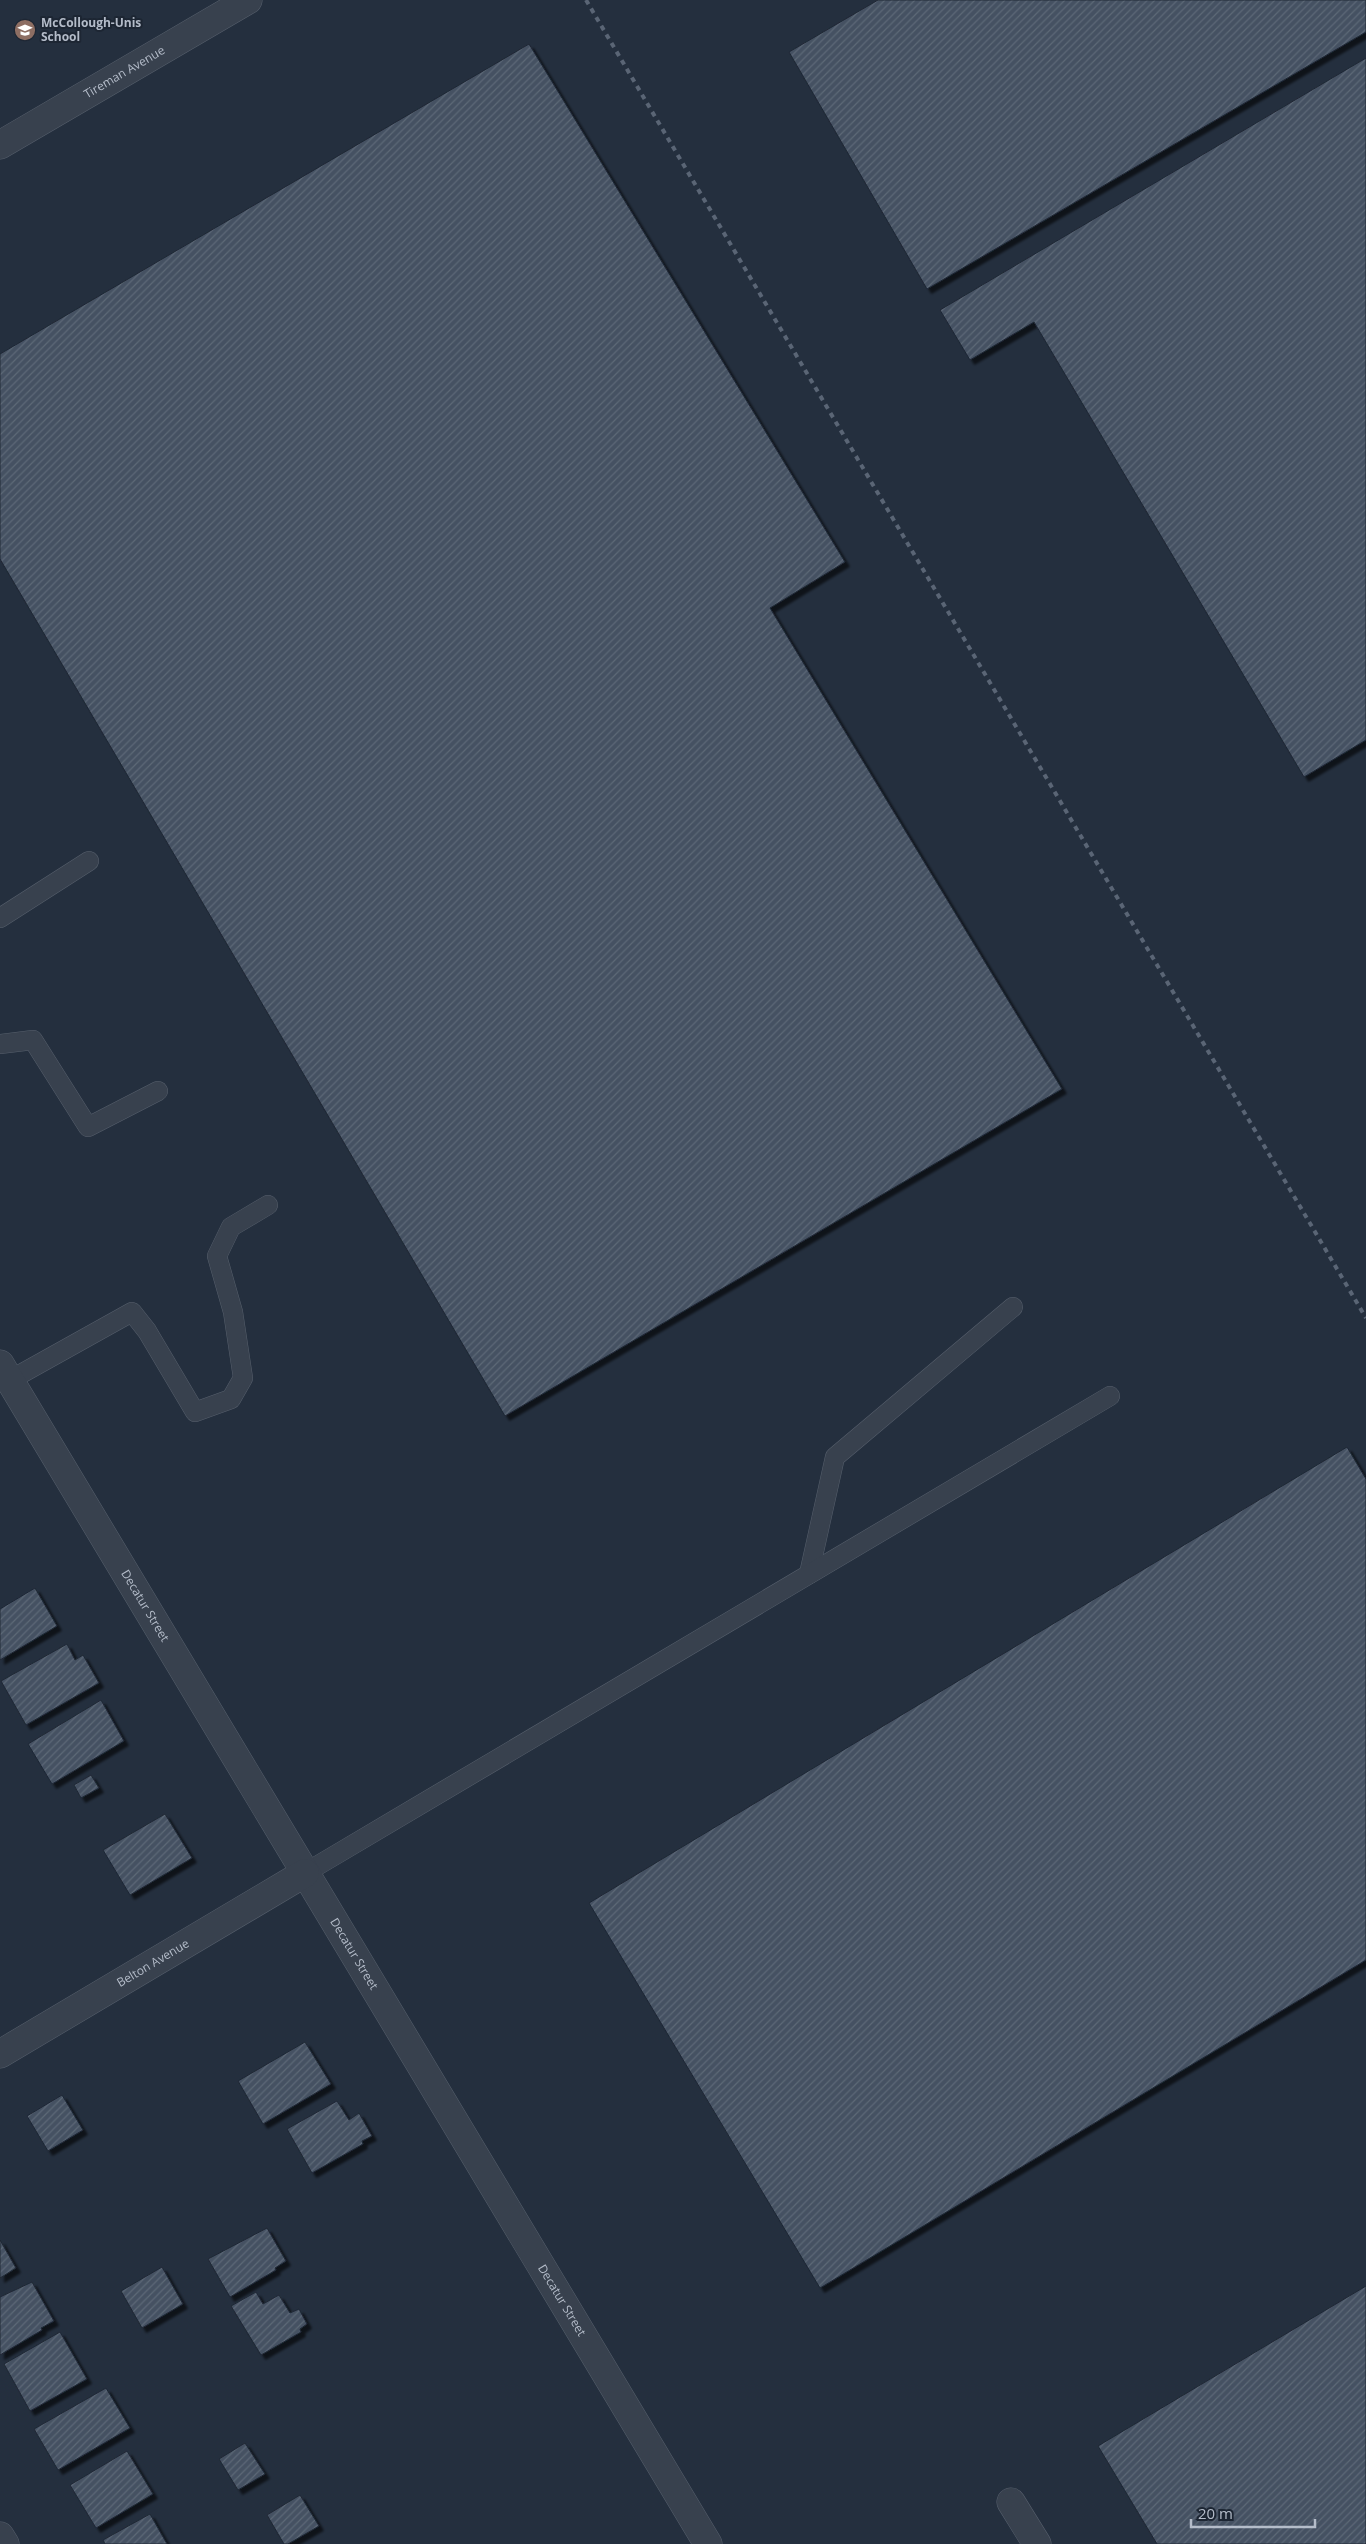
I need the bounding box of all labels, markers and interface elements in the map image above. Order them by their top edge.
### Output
place label: McCollough-Unis School [41,14,141,45]
school or university icon: McCollough-Unis School [13,18,37,42]
street label: Tireman Avenue [80,41,168,102]
street label: Decatur Street [117,1566,174,1645]
street label: Decatur Street [326,1915,383,1993]
street label: Belton Avenue [114,1935,192,1991]
street label: Decatur Street [534,2261,590,2339]
scale bar [1191,2496,1315,2528]
text: 20 m [1198,2503,1233,2523]

